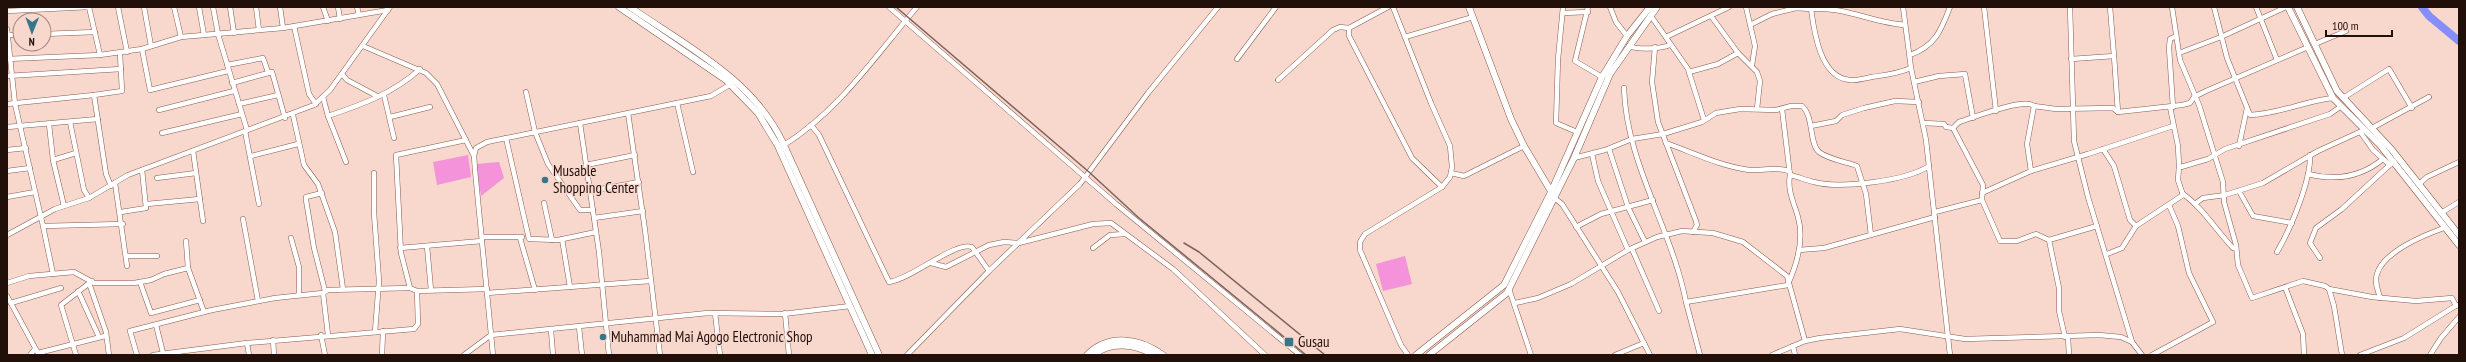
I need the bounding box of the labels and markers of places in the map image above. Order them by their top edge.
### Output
place label: Musable Shopping Center [553,161,639,197]
marker: Musable Shopping Center [540,175,550,185]
place label: Muhammad Mai Agogo Electronic Shop [611,327,813,346]
marker: Muhammad Mai Agogo Electronic Shop [598,332,608,342]
place label: Gusau [1298,332,1329,351]
marker: Gusau [1283,336,1295,348]

